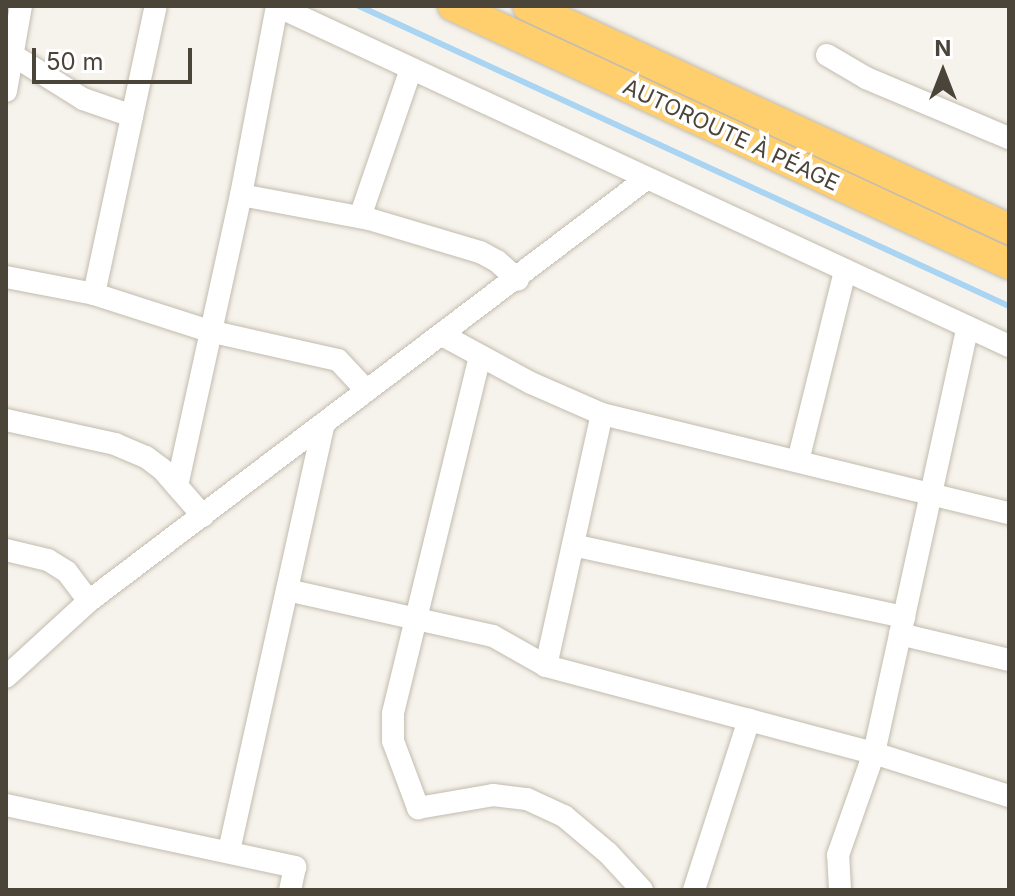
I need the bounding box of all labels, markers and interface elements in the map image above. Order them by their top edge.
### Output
scale bar [36,32,196,82]
north arrow [903,32,983,112]
text: N [935,35,951,61]
text: 50 m [46,47,104,76]
street label: AUTOROUTE À PÉAGE [619,73,843,197]

